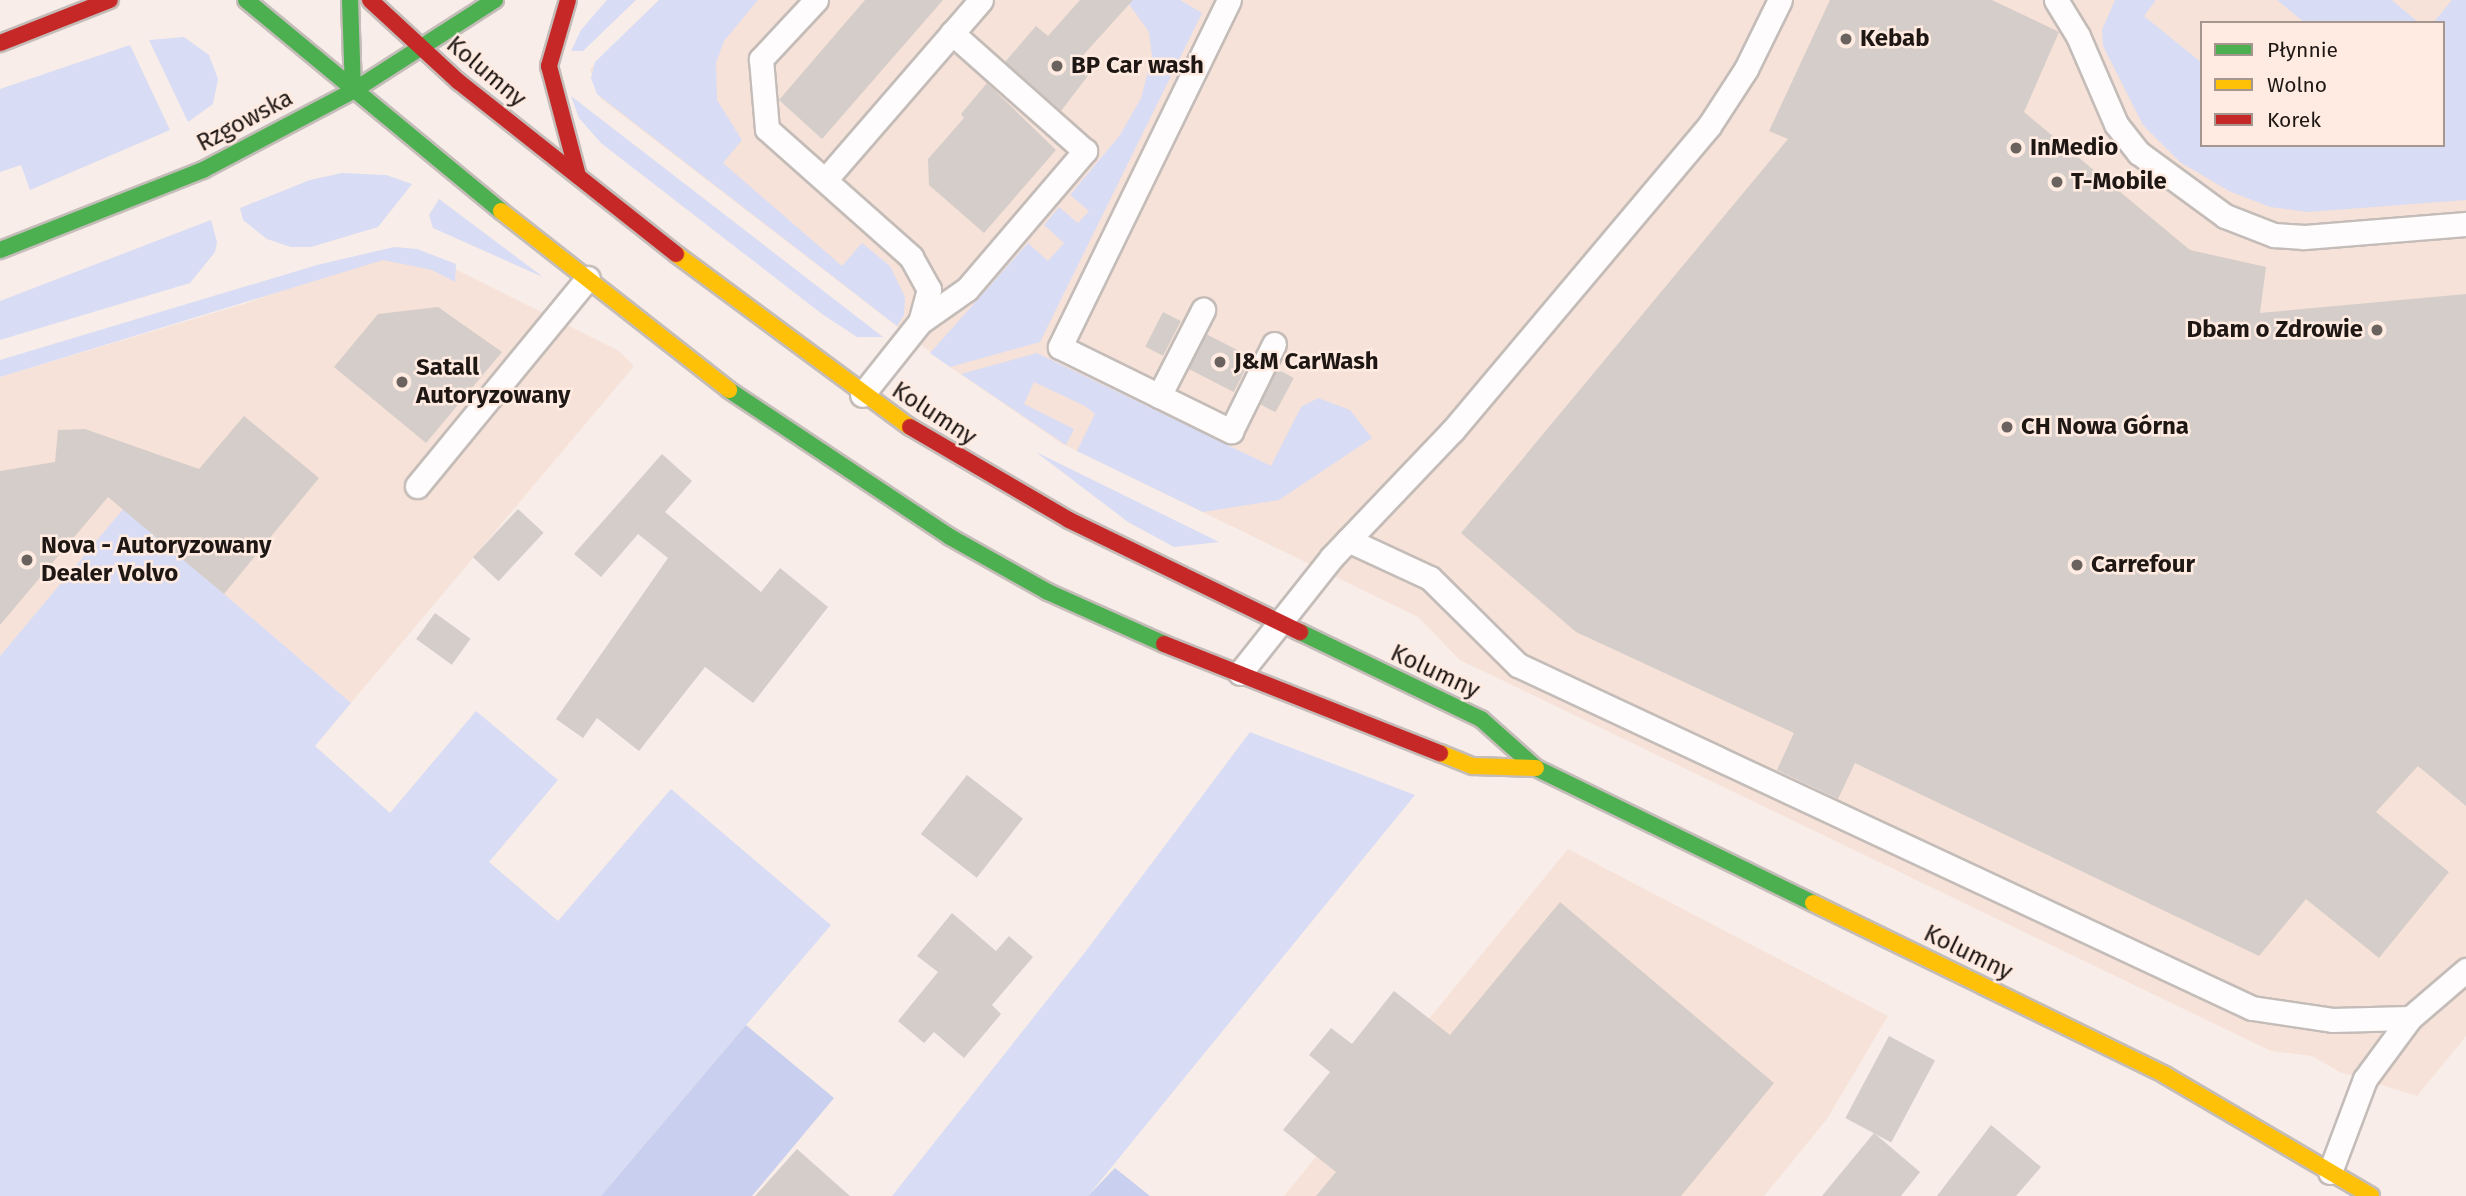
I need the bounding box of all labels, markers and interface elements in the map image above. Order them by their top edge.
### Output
legend [2200,21,2445,147]
place label: Kebab [1860,25,1930,53]
street label: Kolumny [440,30,532,114]
marker: Kebab [1838,31,1854,47]
text: Płynnie [2267,37,2338,63]
place label: BP Car wash [1071,52,1204,80]
marker: BP Car wash [1049,58,1065,74]
text: Wolno [2267,72,2327,98]
street label: Rzgowska [192,84,298,158]
text: Korek [2267,107,2321,133]
place label: InMedio [2030,134,2118,162]
marker: InMedio [2008,140,2024,156]
place label: T-Mobile [2071,168,2167,196]
marker: T-Mobile [2049,174,2065,190]
place label: Dbam o Zdrowie [2187,316,2363,344]
marker: Dbam o Zdrowie [2369,322,2385,338]
place label: J&M CarWash [1234,348,1379,376]
place label: Satall Autoryzowany [416,354,571,410]
marker: J&M CarWash [1212,354,1228,370]
marker: Satall Autoryzowany [394,374,410,390]
street label: Kolumny [886,376,982,452]
place label: CH Nowa Górna [2021,413,2189,441]
marker: CH Nowa Górna [1999,419,2015,435]
place label: Nova - Autoryzowany Dealer Volvo [41,532,271,588]
place label: Carrefour [2091,551,2195,579]
marker: Nova - Autoryzowany Dealer Volvo [19,552,35,568]
marker: Carrefour [2069,557,2085,573]
street label: Kolumny [1386,639,1484,705]
street label: Kolumny [1919,919,2017,987]

